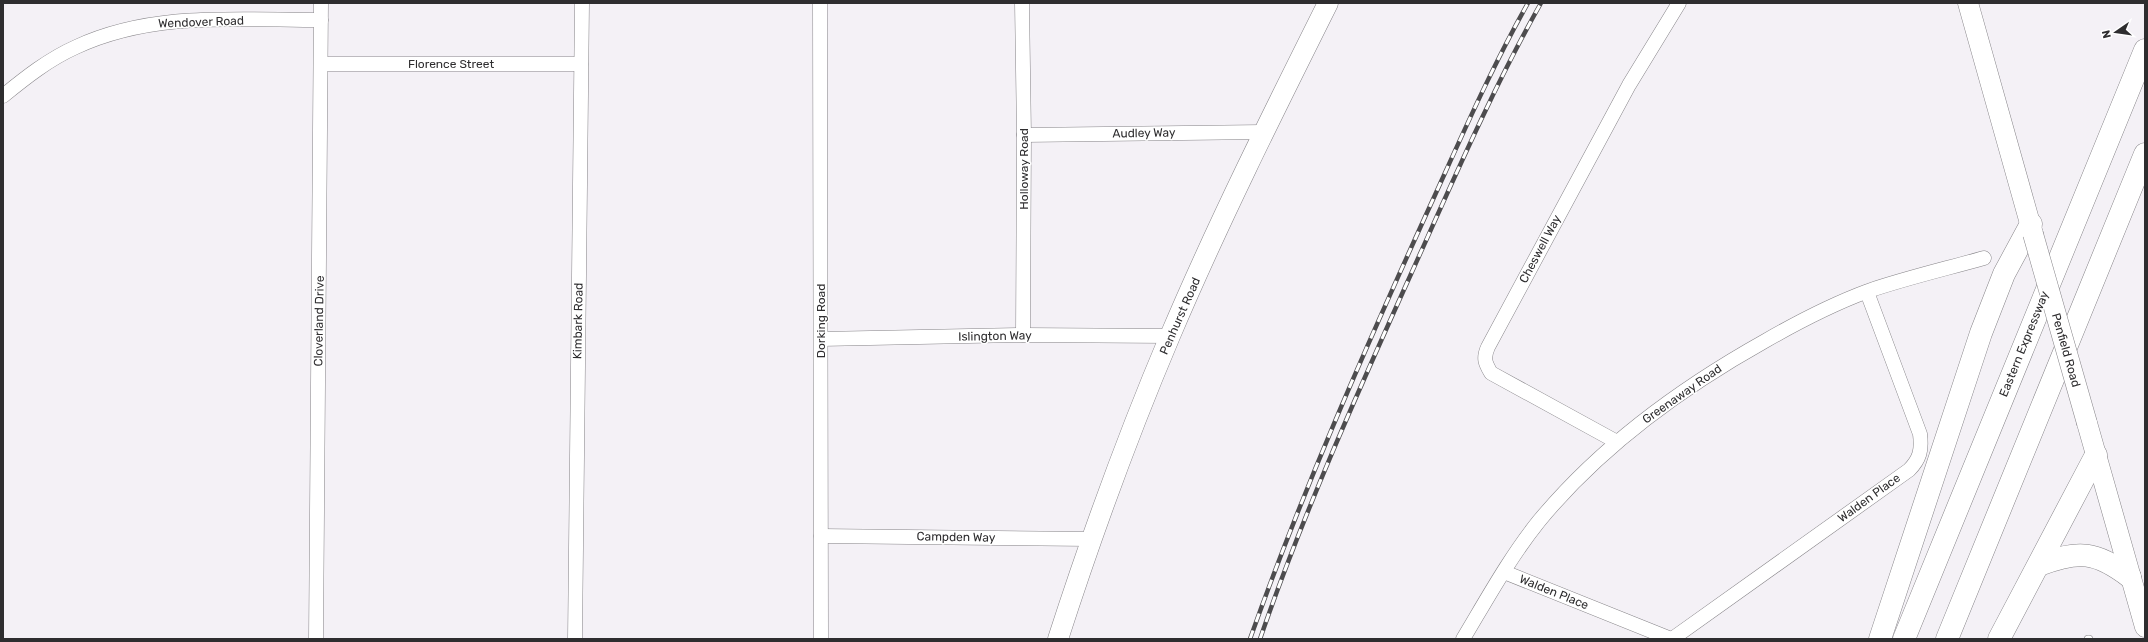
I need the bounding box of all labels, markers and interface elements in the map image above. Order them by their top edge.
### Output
north arrow [2096,12,2136,52]
street label: Wendover Road [158,14,244,30]
text: N [2100,29,2114,39]
street label: Florence Street [408,57,494,71]
street label: Audley Way [1112,125,1176,141]
street label: Holloway Road [1017,128,1031,210]
street label: Cheswell Way [1516,212,1564,285]
street label: Cloverland Drive [311,275,327,367]
street label: Penhurst Road [1157,275,1203,357]
street label: Kimbark Road [570,283,586,359]
street label: Dorking Road [814,284,828,358]
street label: Eastern Expressway [1996,289,2052,399]
street label: Penfield Road [2049,311,2083,389]
street label: Islington Way [958,328,1032,344]
street label: Greenaway Road [1640,361,1724,427]
street label: Walden Place [1835,471,1903,525]
street label: Campden Way [916,529,996,545]
street label: Walden Place [1517,572,1591,612]

